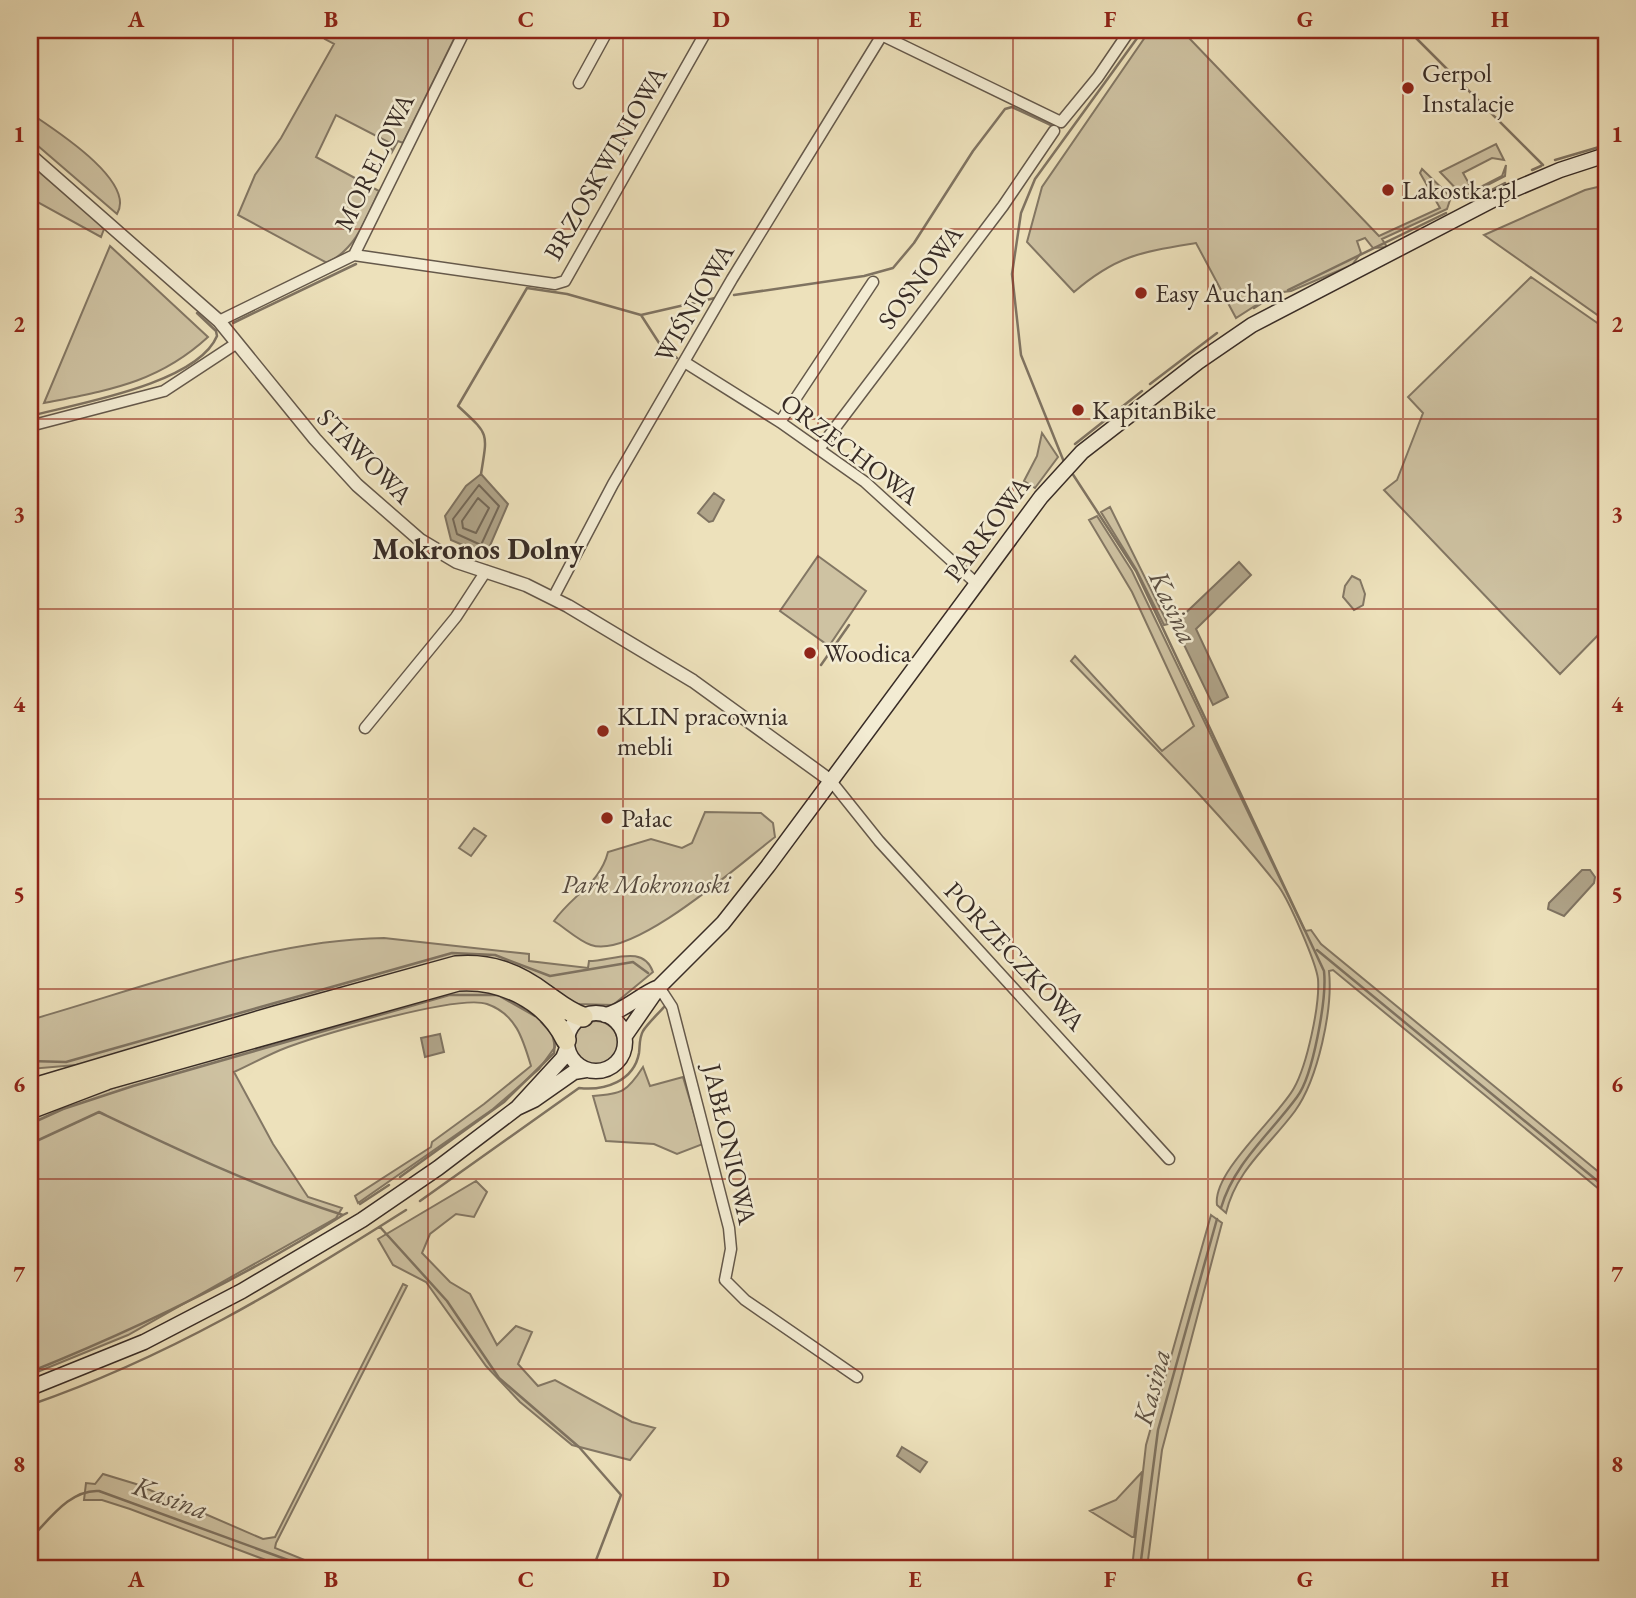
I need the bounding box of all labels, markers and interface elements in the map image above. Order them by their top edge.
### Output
text: A [127,4,145,34]
text: B [324,4,338,34]
text: C [518,4,534,34]
text: D [712,4,730,34]
text: E [908,4,922,34]
text: F [1104,4,1117,34]
text: G [1297,4,1313,34]
text: H [1491,4,1509,34]
place label: Gerpol Instalacje [1422,56,1514,120]
street label: BRZOSKWINIOWA [536,59,675,266]
marker: Gerpol Instalacje [1400,80,1416,96]
street label: MORELOWA [326,87,422,236]
text: 1 [13,119,25,149]
text: 1 [1611,119,1623,149]
place label: Lakostka.pl [1402,173,1517,207]
marker: Lakostka.pl [1380,182,1396,198]
street label: SOSNOWA [870,217,971,336]
street label: WIŚNIOWA [646,237,742,368]
place label: Easy Auchan [1155,276,1284,310]
marker: Easy Auchan [1133,285,1149,301]
text: 2 [13,309,25,339]
text: 2 [1611,309,1623,339]
street label: ORZECHOWA [774,386,927,513]
place label: KapitanBike [1092,393,1216,427]
street label: STAWOWA [310,401,421,512]
marker: KapitanBike [1070,402,1086,418]
street label: PARKOWA [936,469,1038,589]
text: 3 [13,499,25,529]
text: 3 [1611,499,1623,529]
district label: Mokronos Dolny [372,529,584,568]
water label: Kasina [1141,563,1207,650]
place label: Woodica [824,636,912,670]
marker: Woodica [802,645,818,661]
text: 4 [13,689,26,719]
text: 4 [1611,689,1624,719]
place label: KLIN pracownia mebli [617,699,789,763]
marker: KLIN pracownia mebli [595,723,611,739]
place label: Pałac [621,801,673,835]
marker: Pałac [599,810,615,826]
park label: Park Mokronoski [561,867,732,901]
street label: PORZECZKOWA [937,874,1094,1039]
text: 5 [13,879,25,909]
text: 5 [1611,879,1623,909]
street label: JABŁONIOWA [695,1058,765,1229]
text: 6 [13,1069,25,1099]
text: 6 [1611,1069,1623,1099]
text: 7 [13,1259,26,1289]
text: 7 [1611,1259,1624,1289]
water label: Kasina [1123,1345,1178,1430]
text: 8 [13,1449,25,1479]
text: 8 [1611,1449,1623,1479]
water label: Kasina [128,1467,214,1527]
text: A [127,1564,145,1594]
text: B [324,1564,338,1594]
text: C [518,1564,534,1594]
text: D [712,1564,730,1594]
text: E [908,1564,922,1594]
text: F [1104,1564,1117,1594]
text: G [1297,1564,1313,1594]
text: H [1491,1564,1509,1594]

